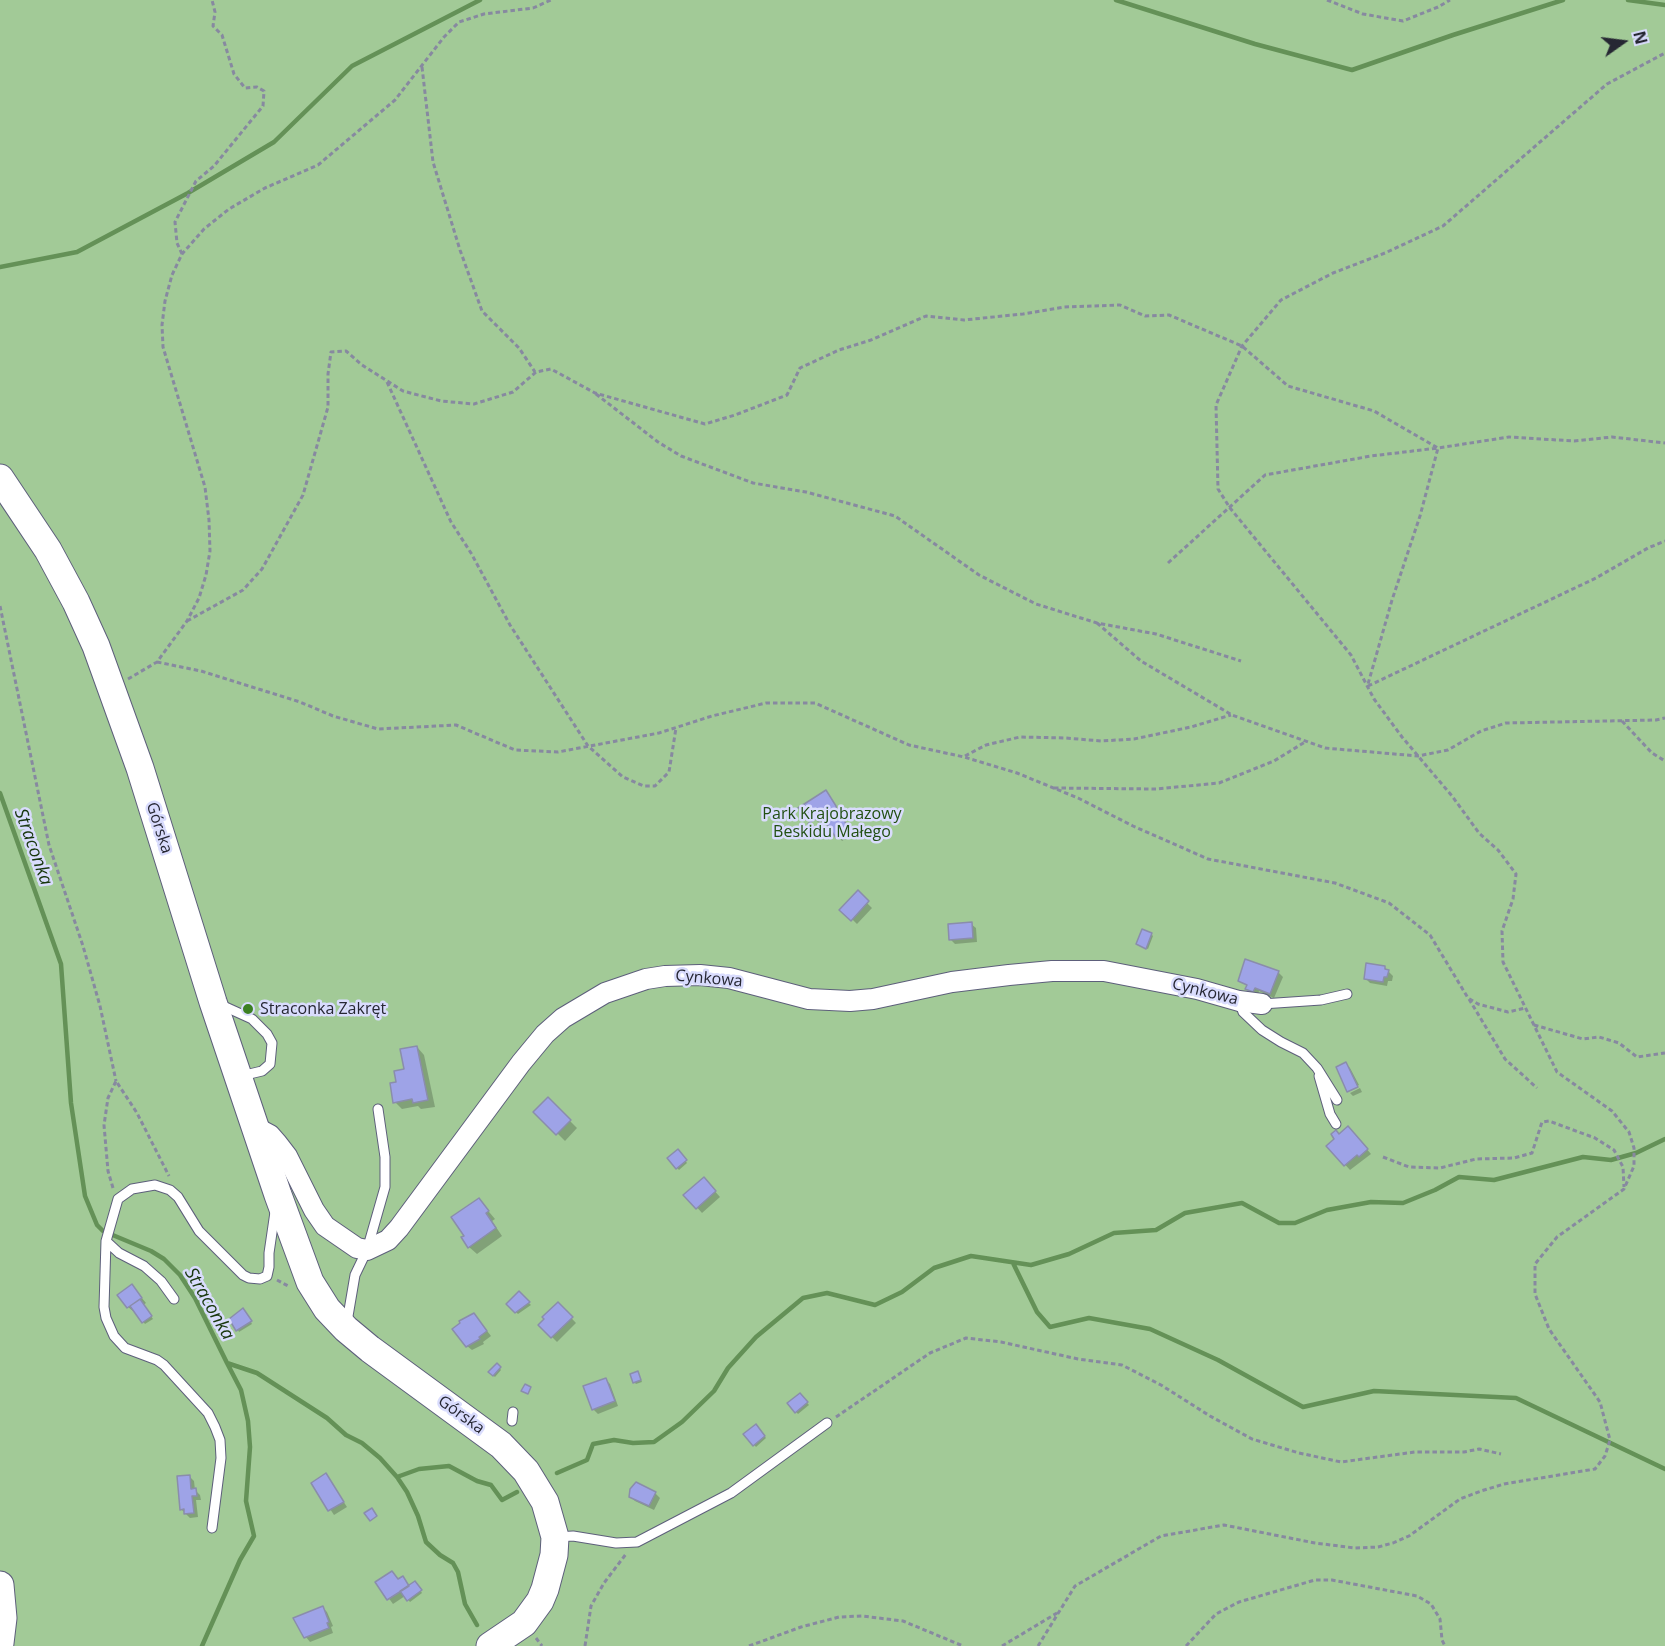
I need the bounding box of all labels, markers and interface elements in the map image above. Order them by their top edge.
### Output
north arrow [1593,12,1653,72]
text: N [1628,29,1653,47]
street label: Górska [142,800,176,856]
park label: Park Krajobrazowy Beskidu Małego [762,804,902,842]
water label: Straconka [9,806,57,888]
street label: Cynkowa [675,967,743,991]
street label: Cynkowa [1170,975,1240,1009]
place label: Straconka Zakręt [260,999,386,1019]
marker: Straconka Zakręt [241,1002,255,1016]
water label: Straconka [180,1264,238,1344]
street label: Górska [434,1392,488,1438]

